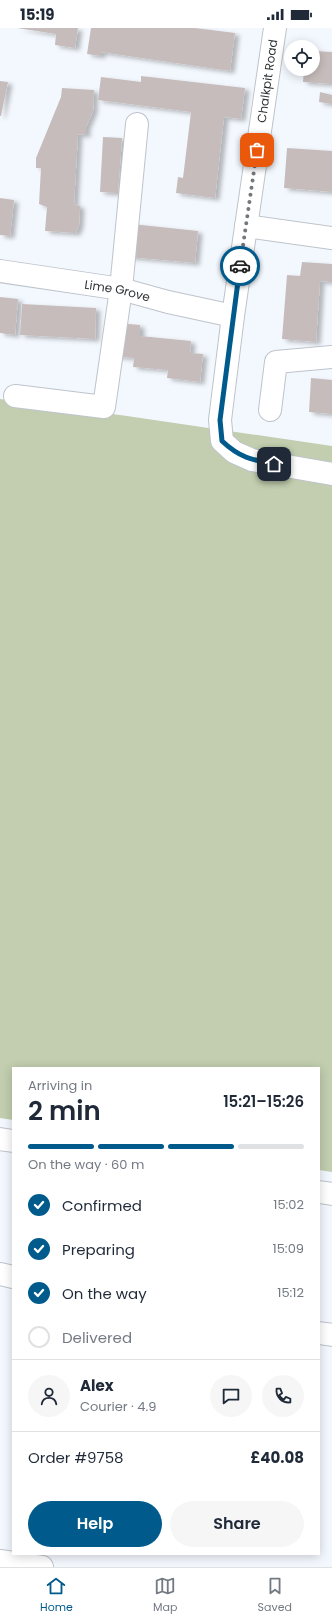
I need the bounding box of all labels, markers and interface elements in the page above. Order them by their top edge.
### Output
text: 15:19 [20,4,55,25]
street label: Chalkpit Road [253,38,281,124]
map controls [284,40,320,76]
button: locate [284,40,320,76]
pin [240,133,274,167]
icon: bag [246,139,268,161]
courier [220,246,260,286]
icon: car [229,255,251,277]
street label: Lime Grove [83,275,152,305]
pin [257,447,291,481]
icon: home [263,453,285,475]
text: Arriving in [28,1076,92,1095]
text: 15:21–15:26 [223,1091,304,1112]
text: 2 min [28,1093,101,1129]
text: On the way · 60 m [28,1155,144,1174]
icon: check [28,1194,50,1216]
text: Confirmed [62,1195,142,1216]
text: 15:02 [273,1195,304,1214]
icon: check [28,1238,50,1260]
text: Preparing [62,1239,135,1260]
text: 15:09 [273,1239,304,1258]
icon: check [28,1282,50,1304]
text: On the way [62,1283,147,1304]
text: 15:12 [277,1283,304,1302]
text: Delivered [62,1327,132,1348]
button: person [28,1375,70,1417]
text: Alex [80,1375,114,1396]
button: chat [210,1375,252,1417]
button: phone [262,1375,304,1417]
text: Courier · 4.9 [80,1397,156,1416]
text: Order #9758 [28,1447,124,1468]
text: £40.08 [250,1447,304,1468]
button: Help [28,1501,162,1547]
button: Share [170,1501,304,1547]
tab: Home [40,1575,73,1616]
tab: Map [153,1575,177,1616]
tab: Saved [258,1575,292,1616]

